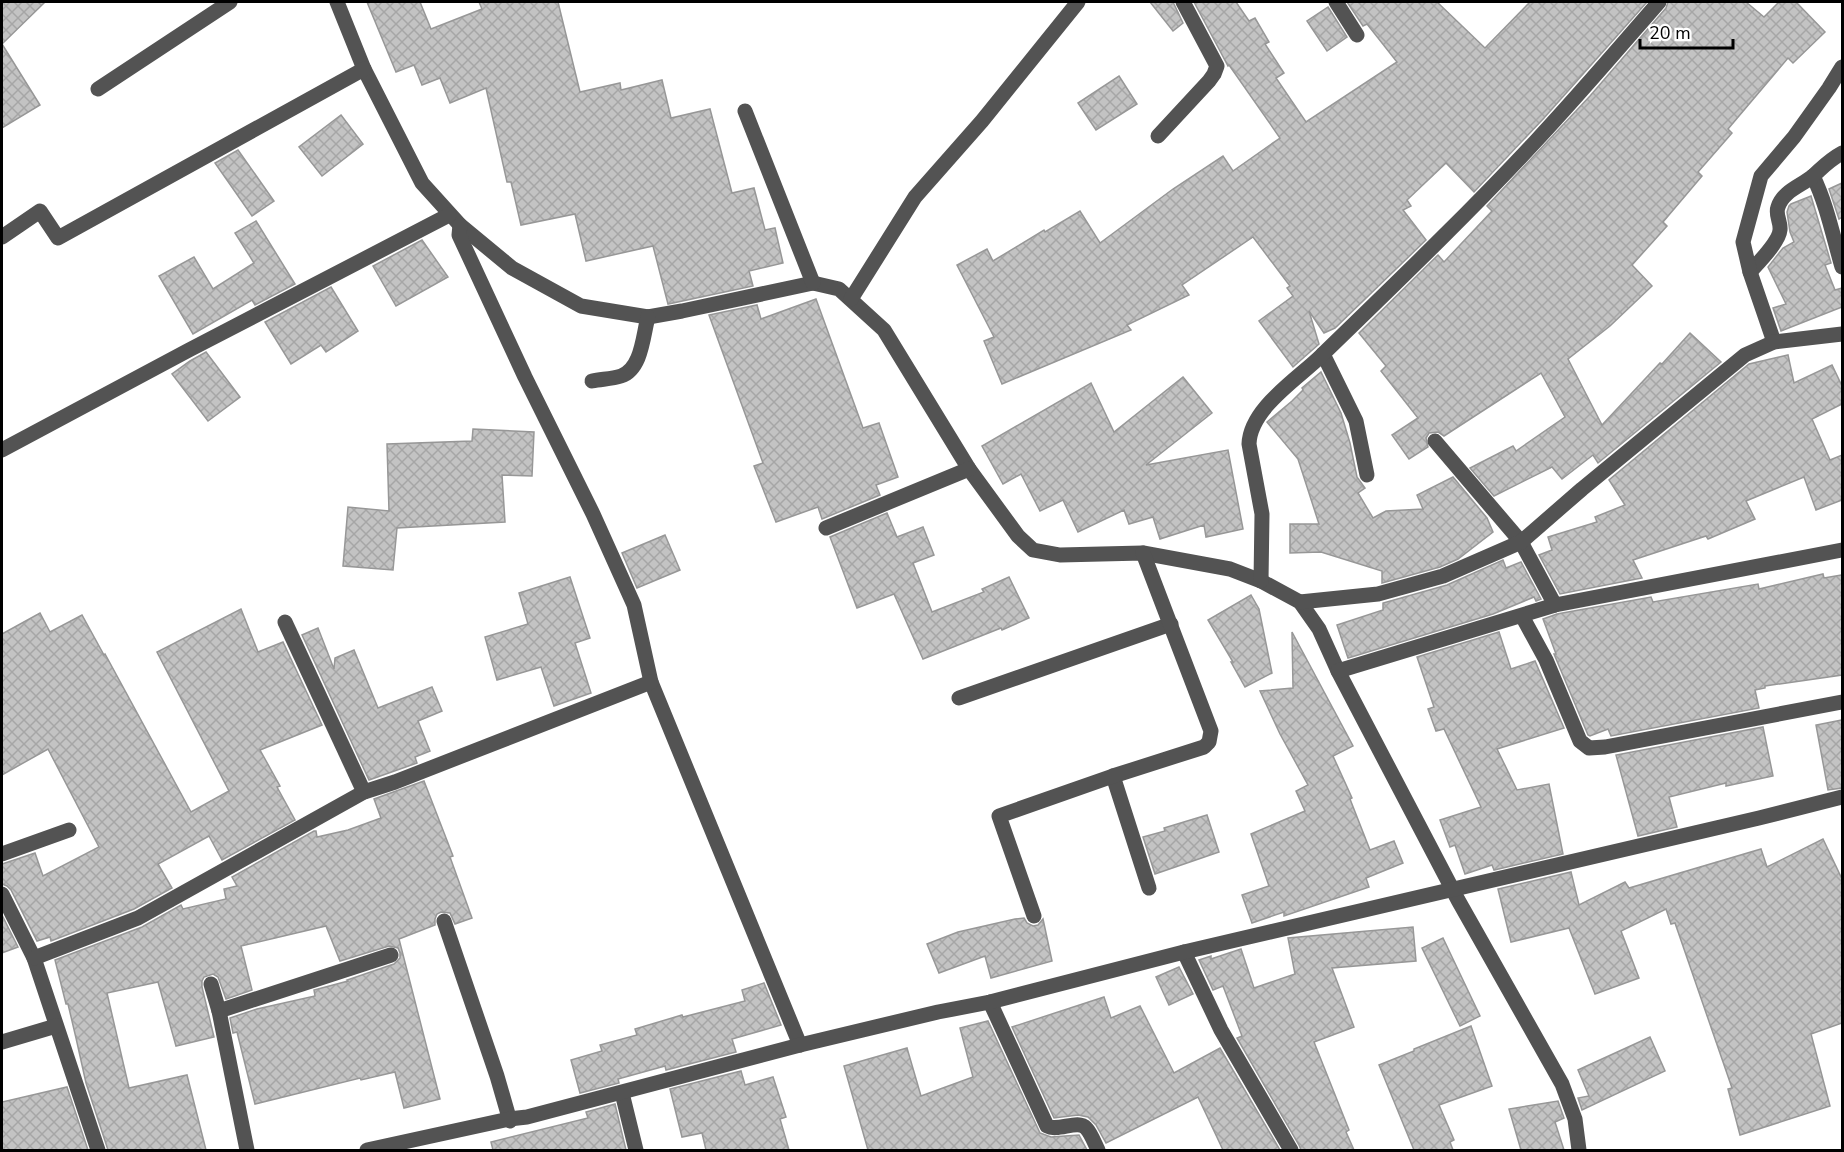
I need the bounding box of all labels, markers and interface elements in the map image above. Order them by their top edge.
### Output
scale bar [1640,12,1733,50]
text: 20 m [1649,21,1691,45]

